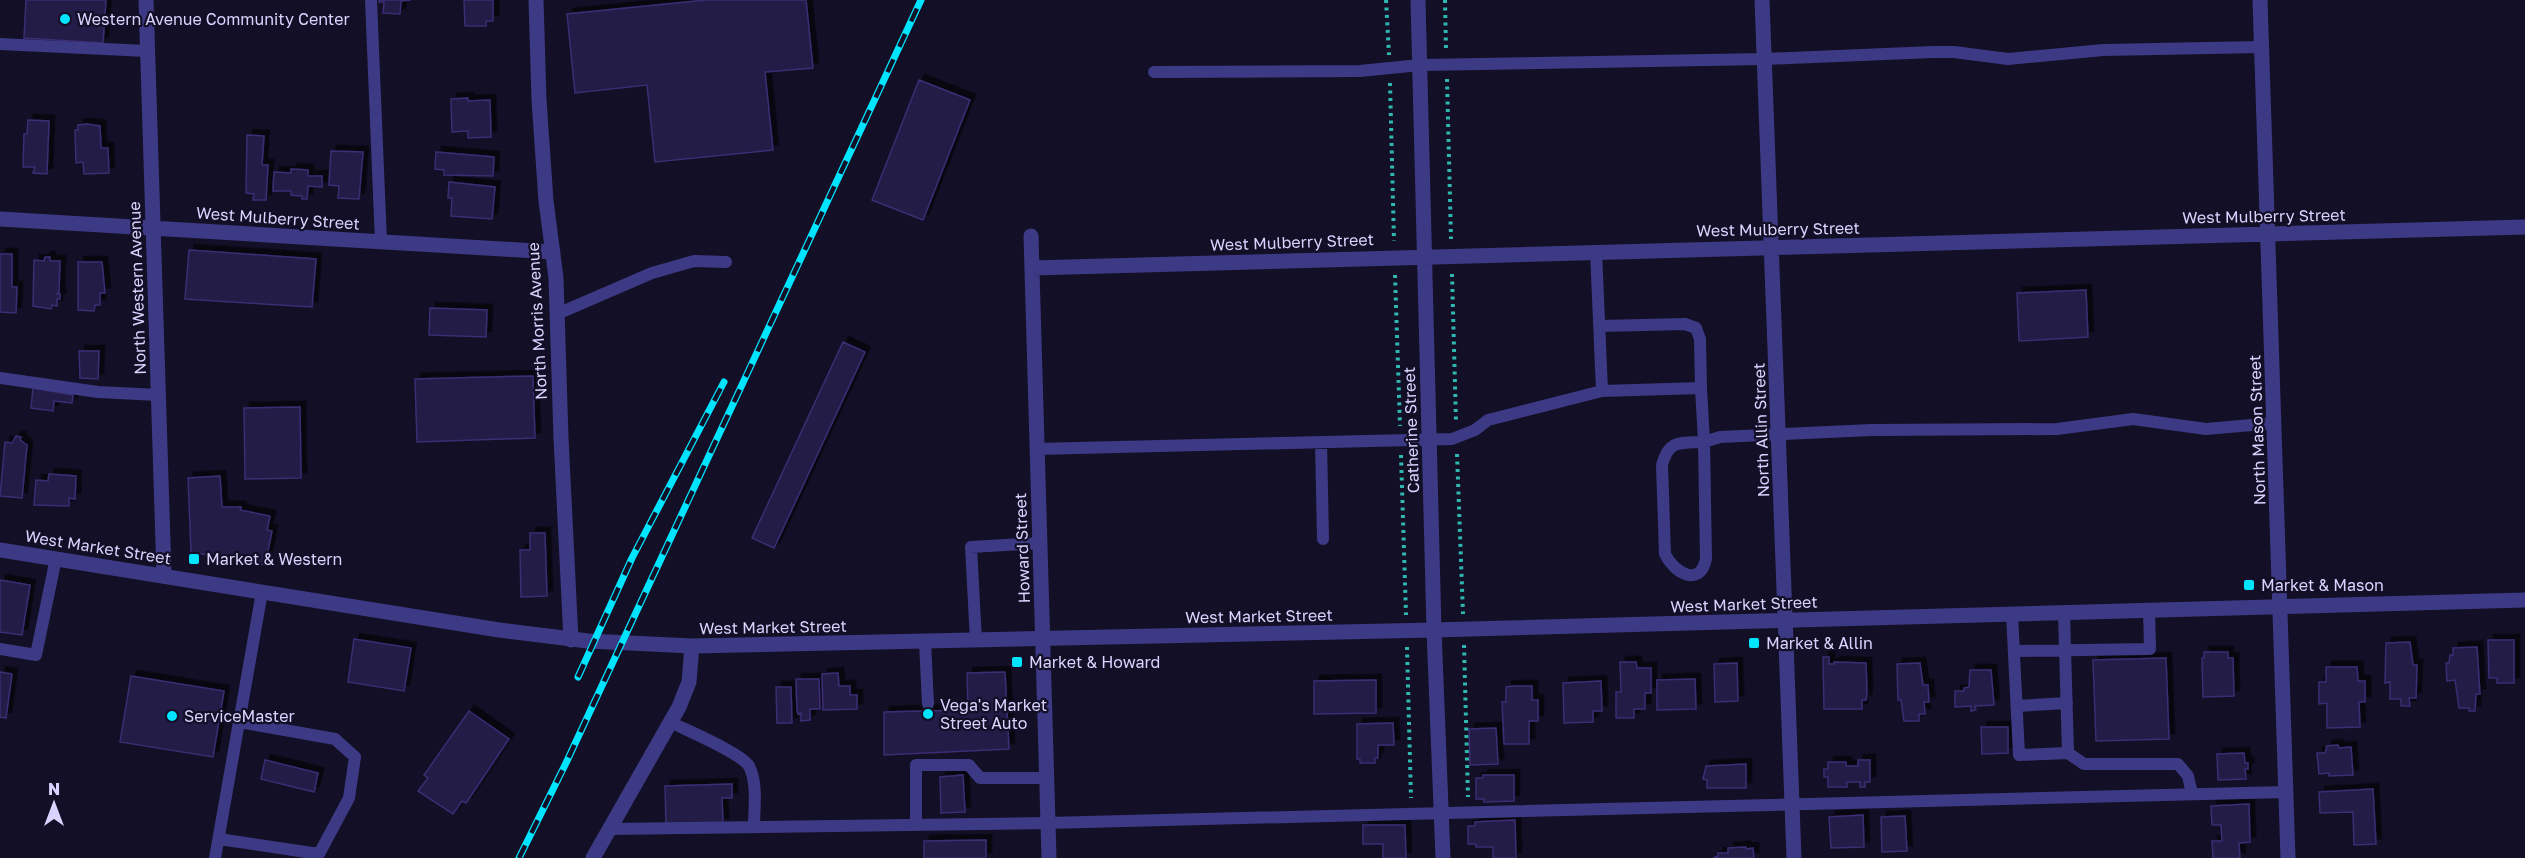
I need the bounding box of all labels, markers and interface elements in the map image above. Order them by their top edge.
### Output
place label: Western Avenue Community Center [77,9,350,29]
marker: Western Avenue Community Center [58,12,72,26]
street label: North Western Avenue [124,201,150,375]
street label: West Mulberry Street [196,202,360,234]
street label: West Mulberry Street [2182,205,2346,227]
street label: West Mulberry Street [1696,218,1860,240]
street label: West Mulberry Street [1210,229,1374,255]
street label: North Morris Avenue [523,242,551,400]
street label: North Mason Street [2244,354,2270,506]
street label: North Allin Street [1749,362,1773,498]
street label: Catherine Street [1399,367,1423,493]
street label: Howard Street [1010,492,1034,604]
street label: West Market Street [24,526,172,568]
place label: Market & Western [206,549,342,569]
marker: Market & Western [187,552,201,566]
place label: Market & Mason [2261,575,2384,595]
marker: Market & Mason [2242,578,2256,592]
street label: West Market Street [1670,591,1818,617]
street label: West Market Street [1185,605,1333,627]
street label: West Market Street [699,616,847,638]
place label: Market & Allin [1766,633,1873,653]
marker: Market & Allin [1747,636,1761,650]
place label: Market & Howard [1029,652,1160,672]
marker: Market & Howard [1010,655,1024,669]
place label: Vega's Market Street Auto [940,695,1047,733]
place label: ServiceMaster [184,706,295,726]
marker: Vega's Market Street Auto [921,707,935,721]
marker: ServiceMaster [165,709,179,723]
north arrow [24,774,84,834]
text: N [48,779,60,799]

